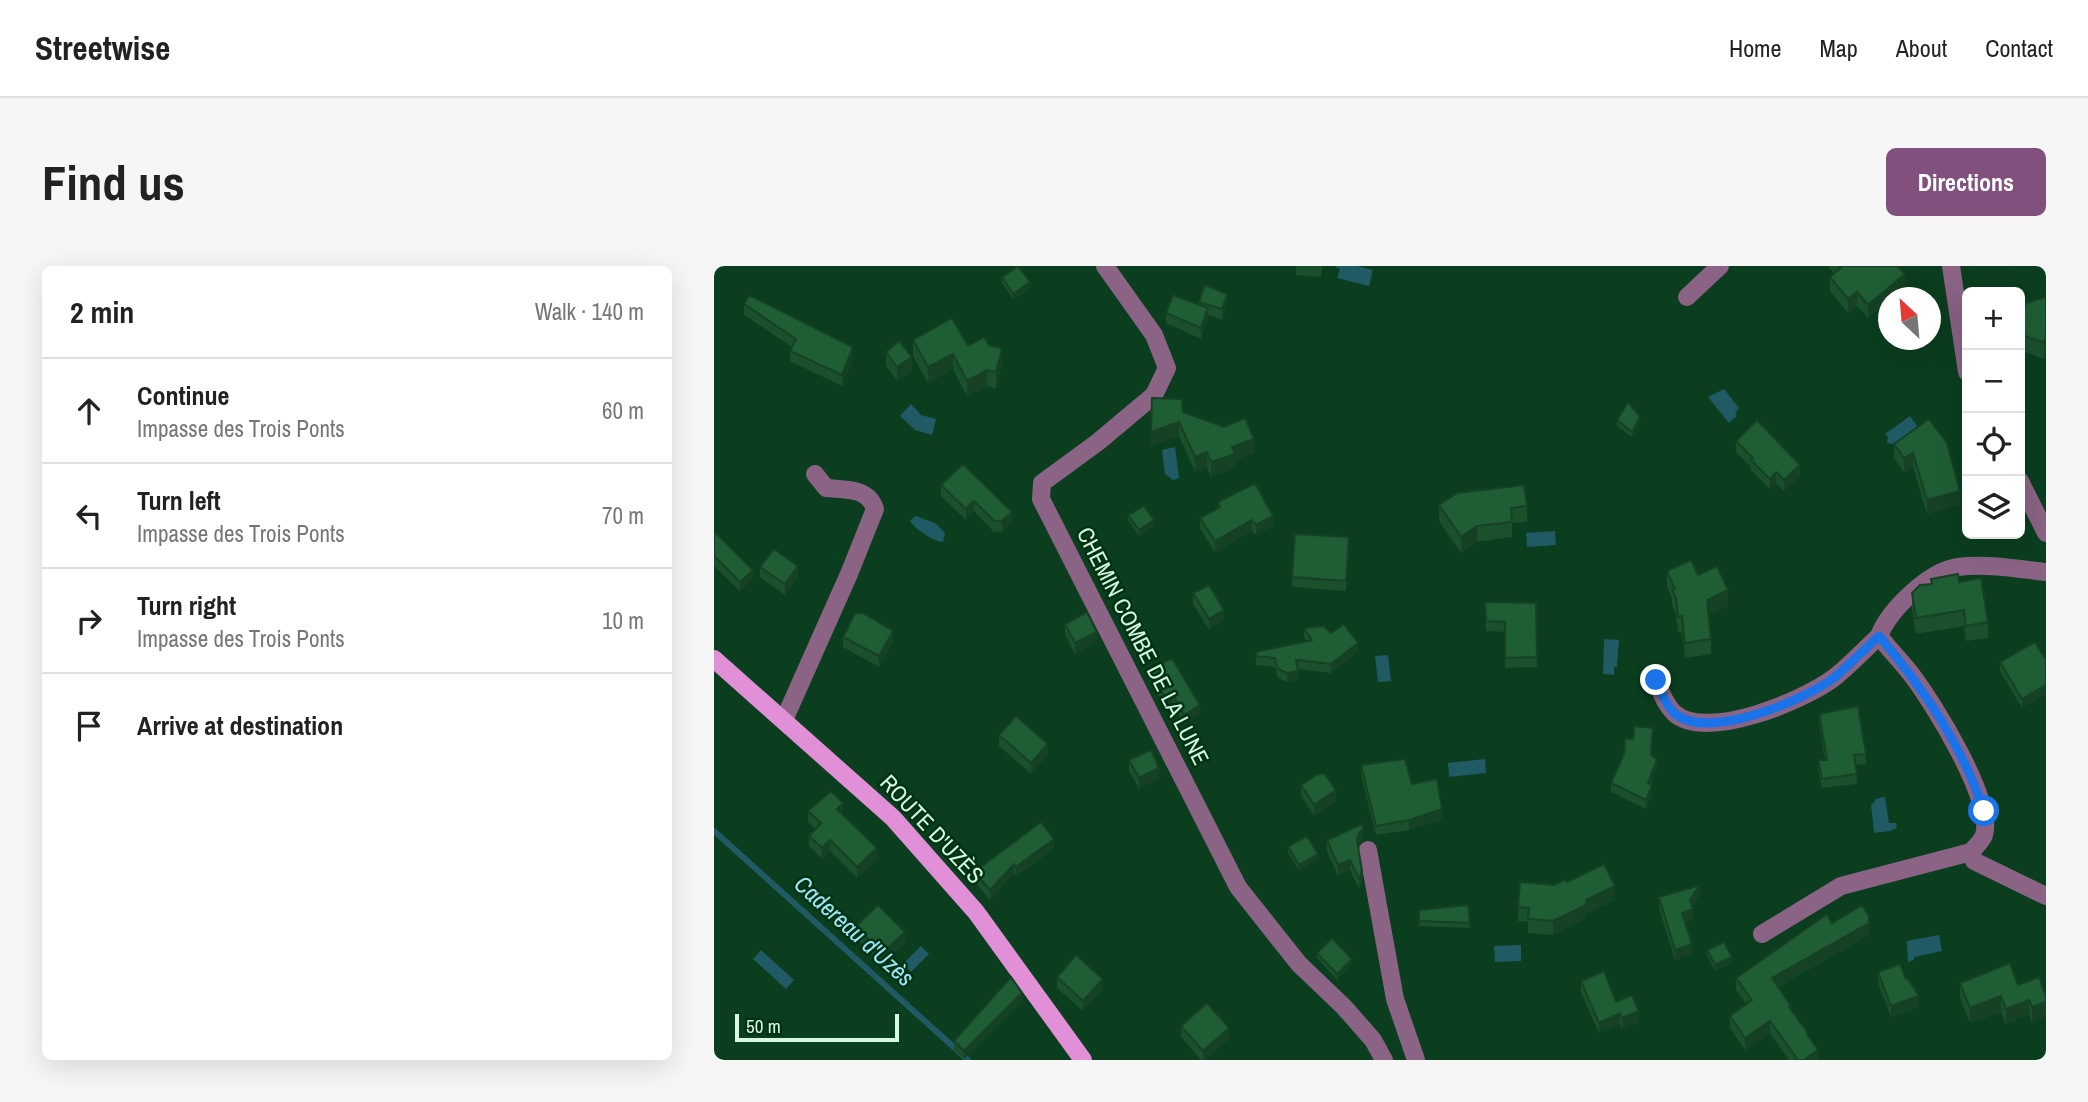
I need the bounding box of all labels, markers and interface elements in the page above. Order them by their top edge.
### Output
text: Streetwise [35,26,170,70]
text: Home [1729,32,1781,64]
text: Map [1819,32,1858,64]
text: About [1896,32,1947,64]
text: Contact [1985,32,2053,64]
button: Directions [1886,148,2046,216]
text: Find us [42,149,185,215]
north arrow [1878,287,1941,350]
map controls [1962,287,2025,539]
button: + [1962,287,2025,350]
text: 2 min [70,292,134,332]
text: Walk · 140 m [535,296,644,327]
button: − [1962,350,2025,413]
text: Continue [137,378,229,413]
icon: ahead [70,392,108,430]
text: 60 m [602,395,644,426]
text: Impasse des Trois Ponts [137,413,345,444]
button: locate [1962,413,2025,476]
button: layers [1962,476,2025,539]
text: Turn left [137,483,221,518]
icon: left [70,497,108,535]
text: 70 m [602,500,644,531]
text: Impasse des Trois Ponts [137,518,345,549]
street label: CHEMIN COMBE DE LA LUNE [1070,522,1217,770]
text: Turn right [137,588,236,623]
icon: right [70,602,108,640]
text: 10 m [602,605,644,636]
text: Impasse des Trois Ponts [137,623,345,654]
route end [1640,664,1671,695]
icon: arrive [70,707,108,745]
text: Arrive at destination [137,708,343,743]
street label: ROUTE D'UZÈS [874,767,991,890]
route start [1968,795,1999,826]
water label: Cadereau d'Uzès [788,868,922,993]
scale bar [735,1011,900,1043]
text: 50 m [746,1013,781,1039]

